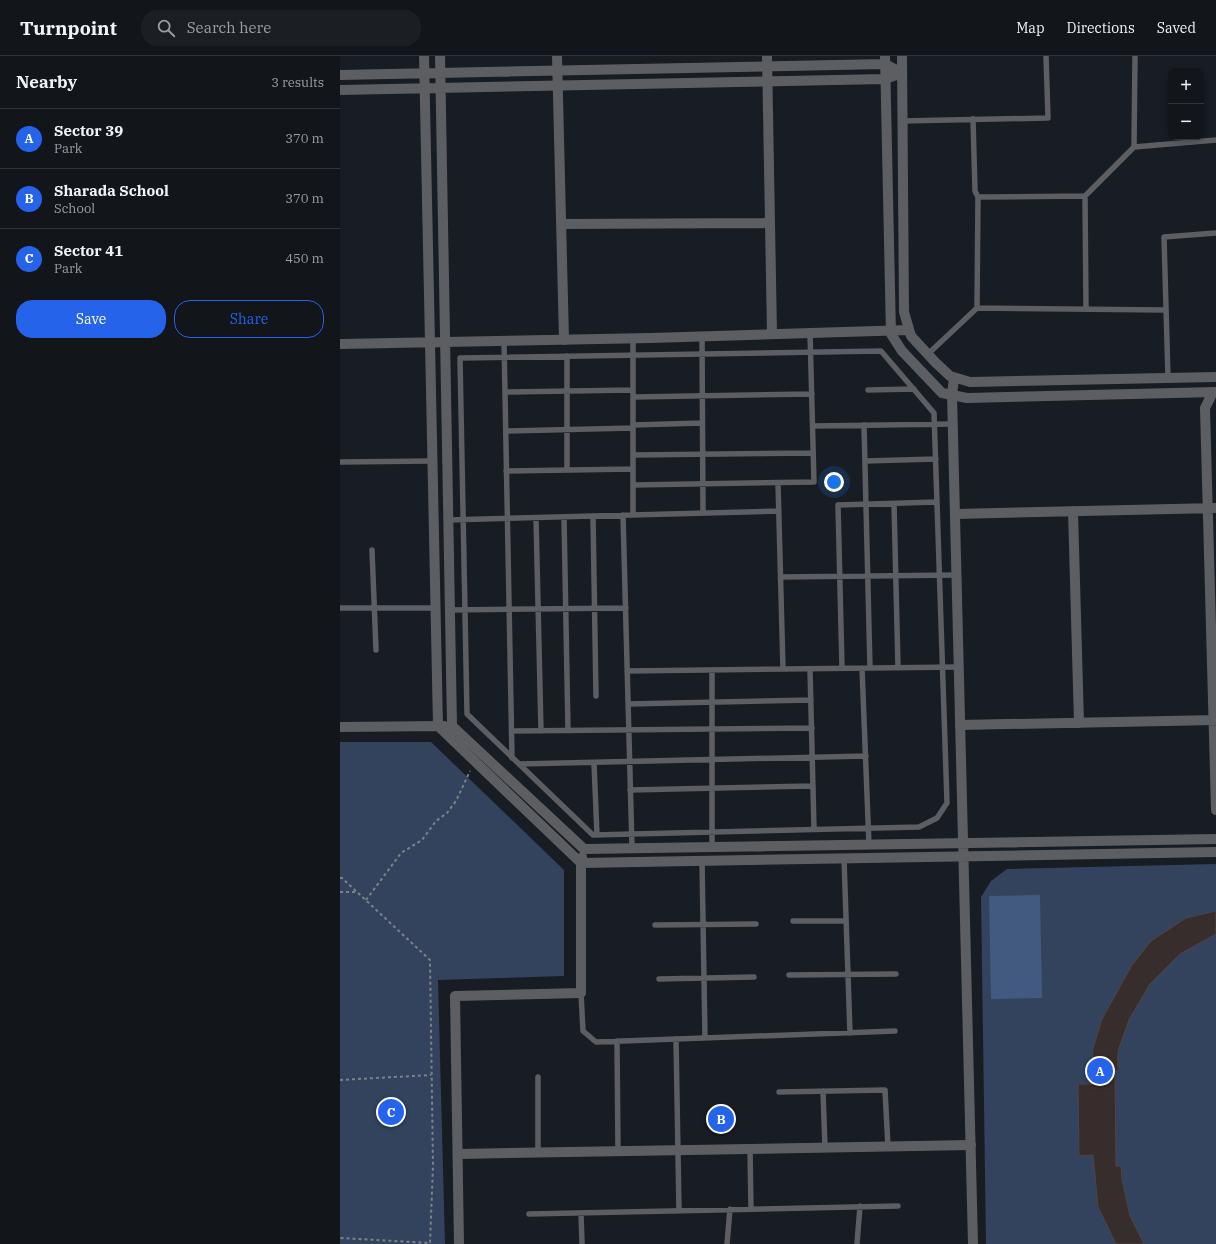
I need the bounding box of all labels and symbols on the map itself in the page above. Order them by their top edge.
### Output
your location [824,472,844,492]
pin: A [1087,1056,1113,1086]
pin: C [378,1097,404,1127]
pin: B [708,1104,734,1134]

